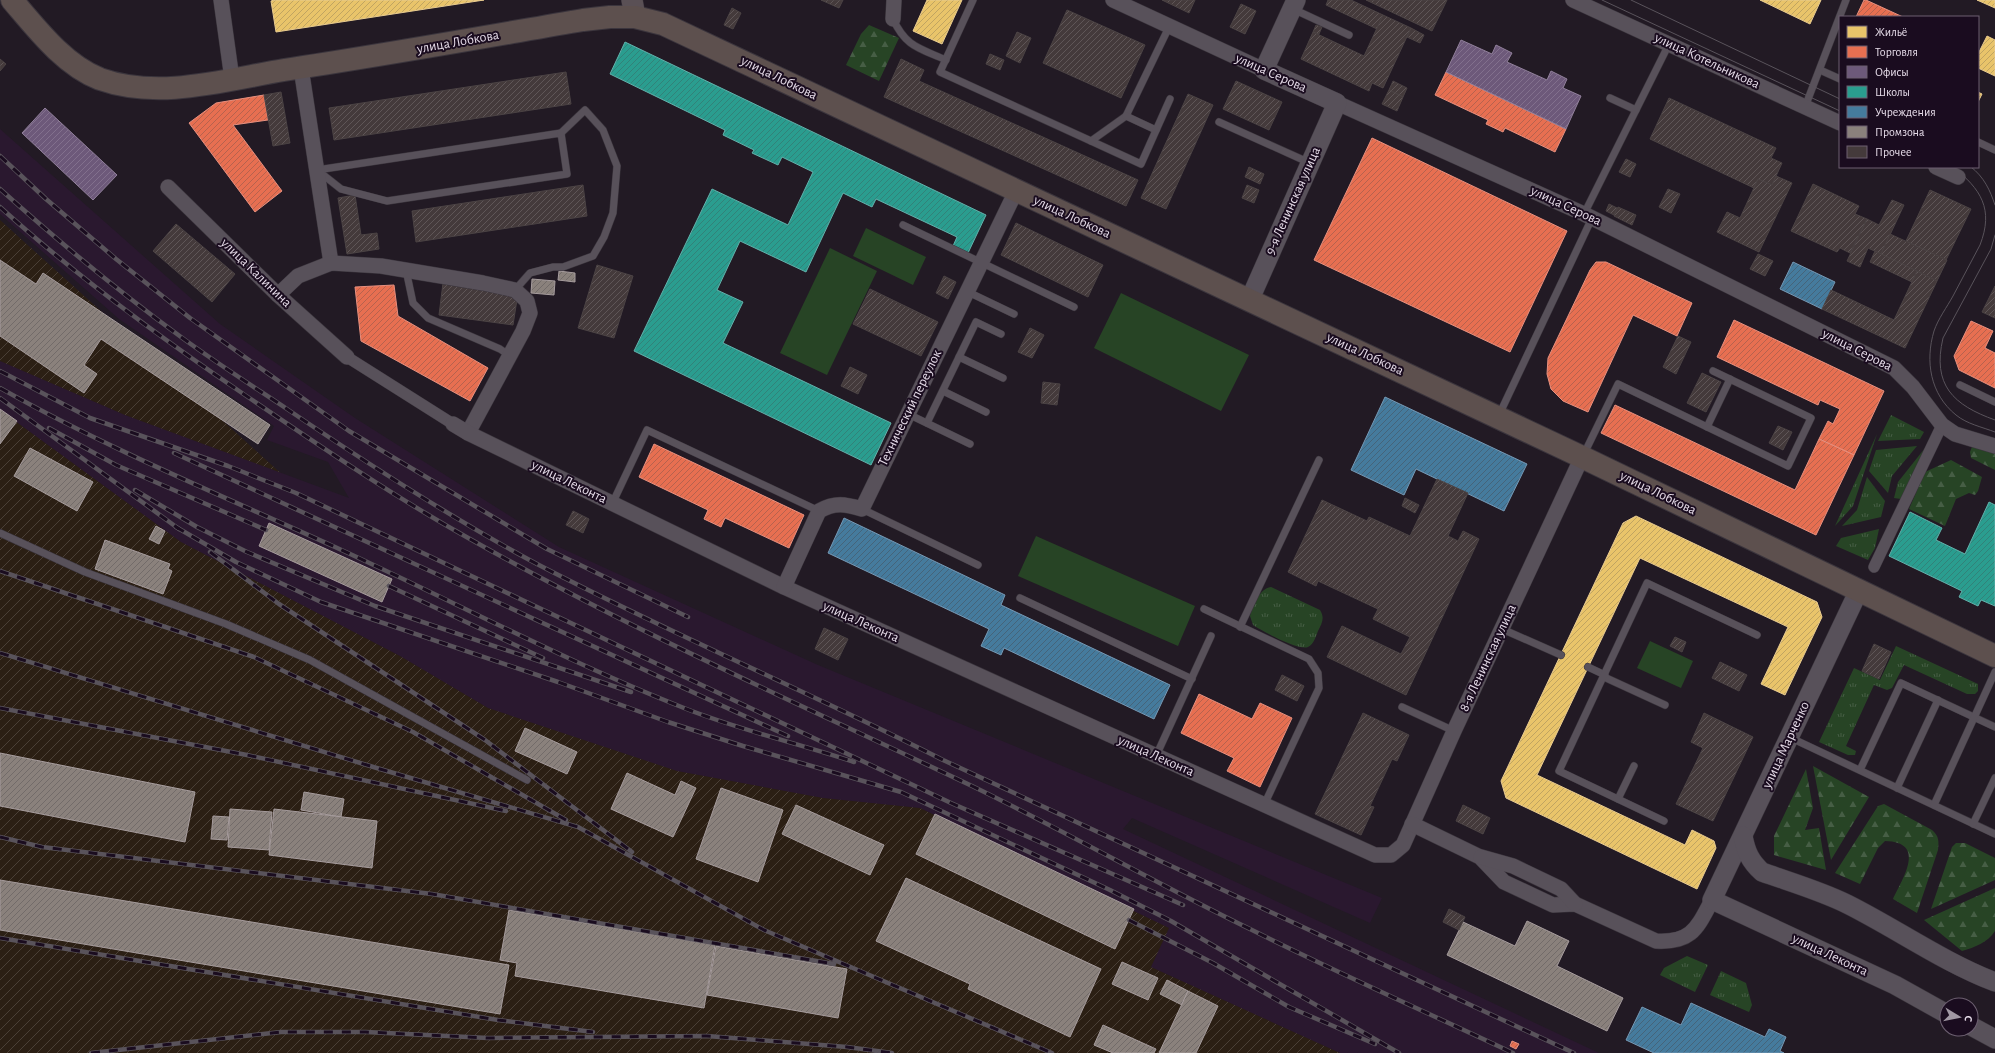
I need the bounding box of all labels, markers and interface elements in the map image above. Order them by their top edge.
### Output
legend [1839,16,1979,168]
text: Жильё [1875,26,1907,38]
street label: улица Лобкова [415,28,501,56]
street label: улица Котельникова [1651,30,1762,92]
text: Торговля [1875,46,1918,58]
street label: улица Серова [1232,51,1309,95]
street label: улица Лобкова [738,53,820,103]
text: Офисы [1875,66,1909,78]
text: Школы [1875,86,1910,98]
text: Учреждения [1875,106,1936,118]
text: Промзона [1875,126,1925,138]
street label: 9-я Ленинская улица [1263,145,1323,257]
text: Прочее [1875,146,1911,158]
street label: улица Серова [1528,183,1604,229]
street label: улица Лобкова [1030,193,1113,241]
street label: улица Калинина [217,235,294,310]
street label: улица Серова [1819,326,1895,374]
street label: улица Лобкова [1323,330,1406,378]
street label: Технический переулок [876,347,944,468]
street label: улица Леконта [528,457,609,506]
street label: улица Лобкова [1617,468,1699,518]
street label: улица Леконта [820,599,902,645]
street label: 8-я Ленинская улица [1457,602,1519,714]
street label: улица Марченко [1759,699,1812,791]
street label: улица Леконта [1115,733,1197,779]
street label: улица Леконта [1789,931,1871,979]
north arrow [1939,997,1979,1037]
text: С [1962,1015,1974,1023]

